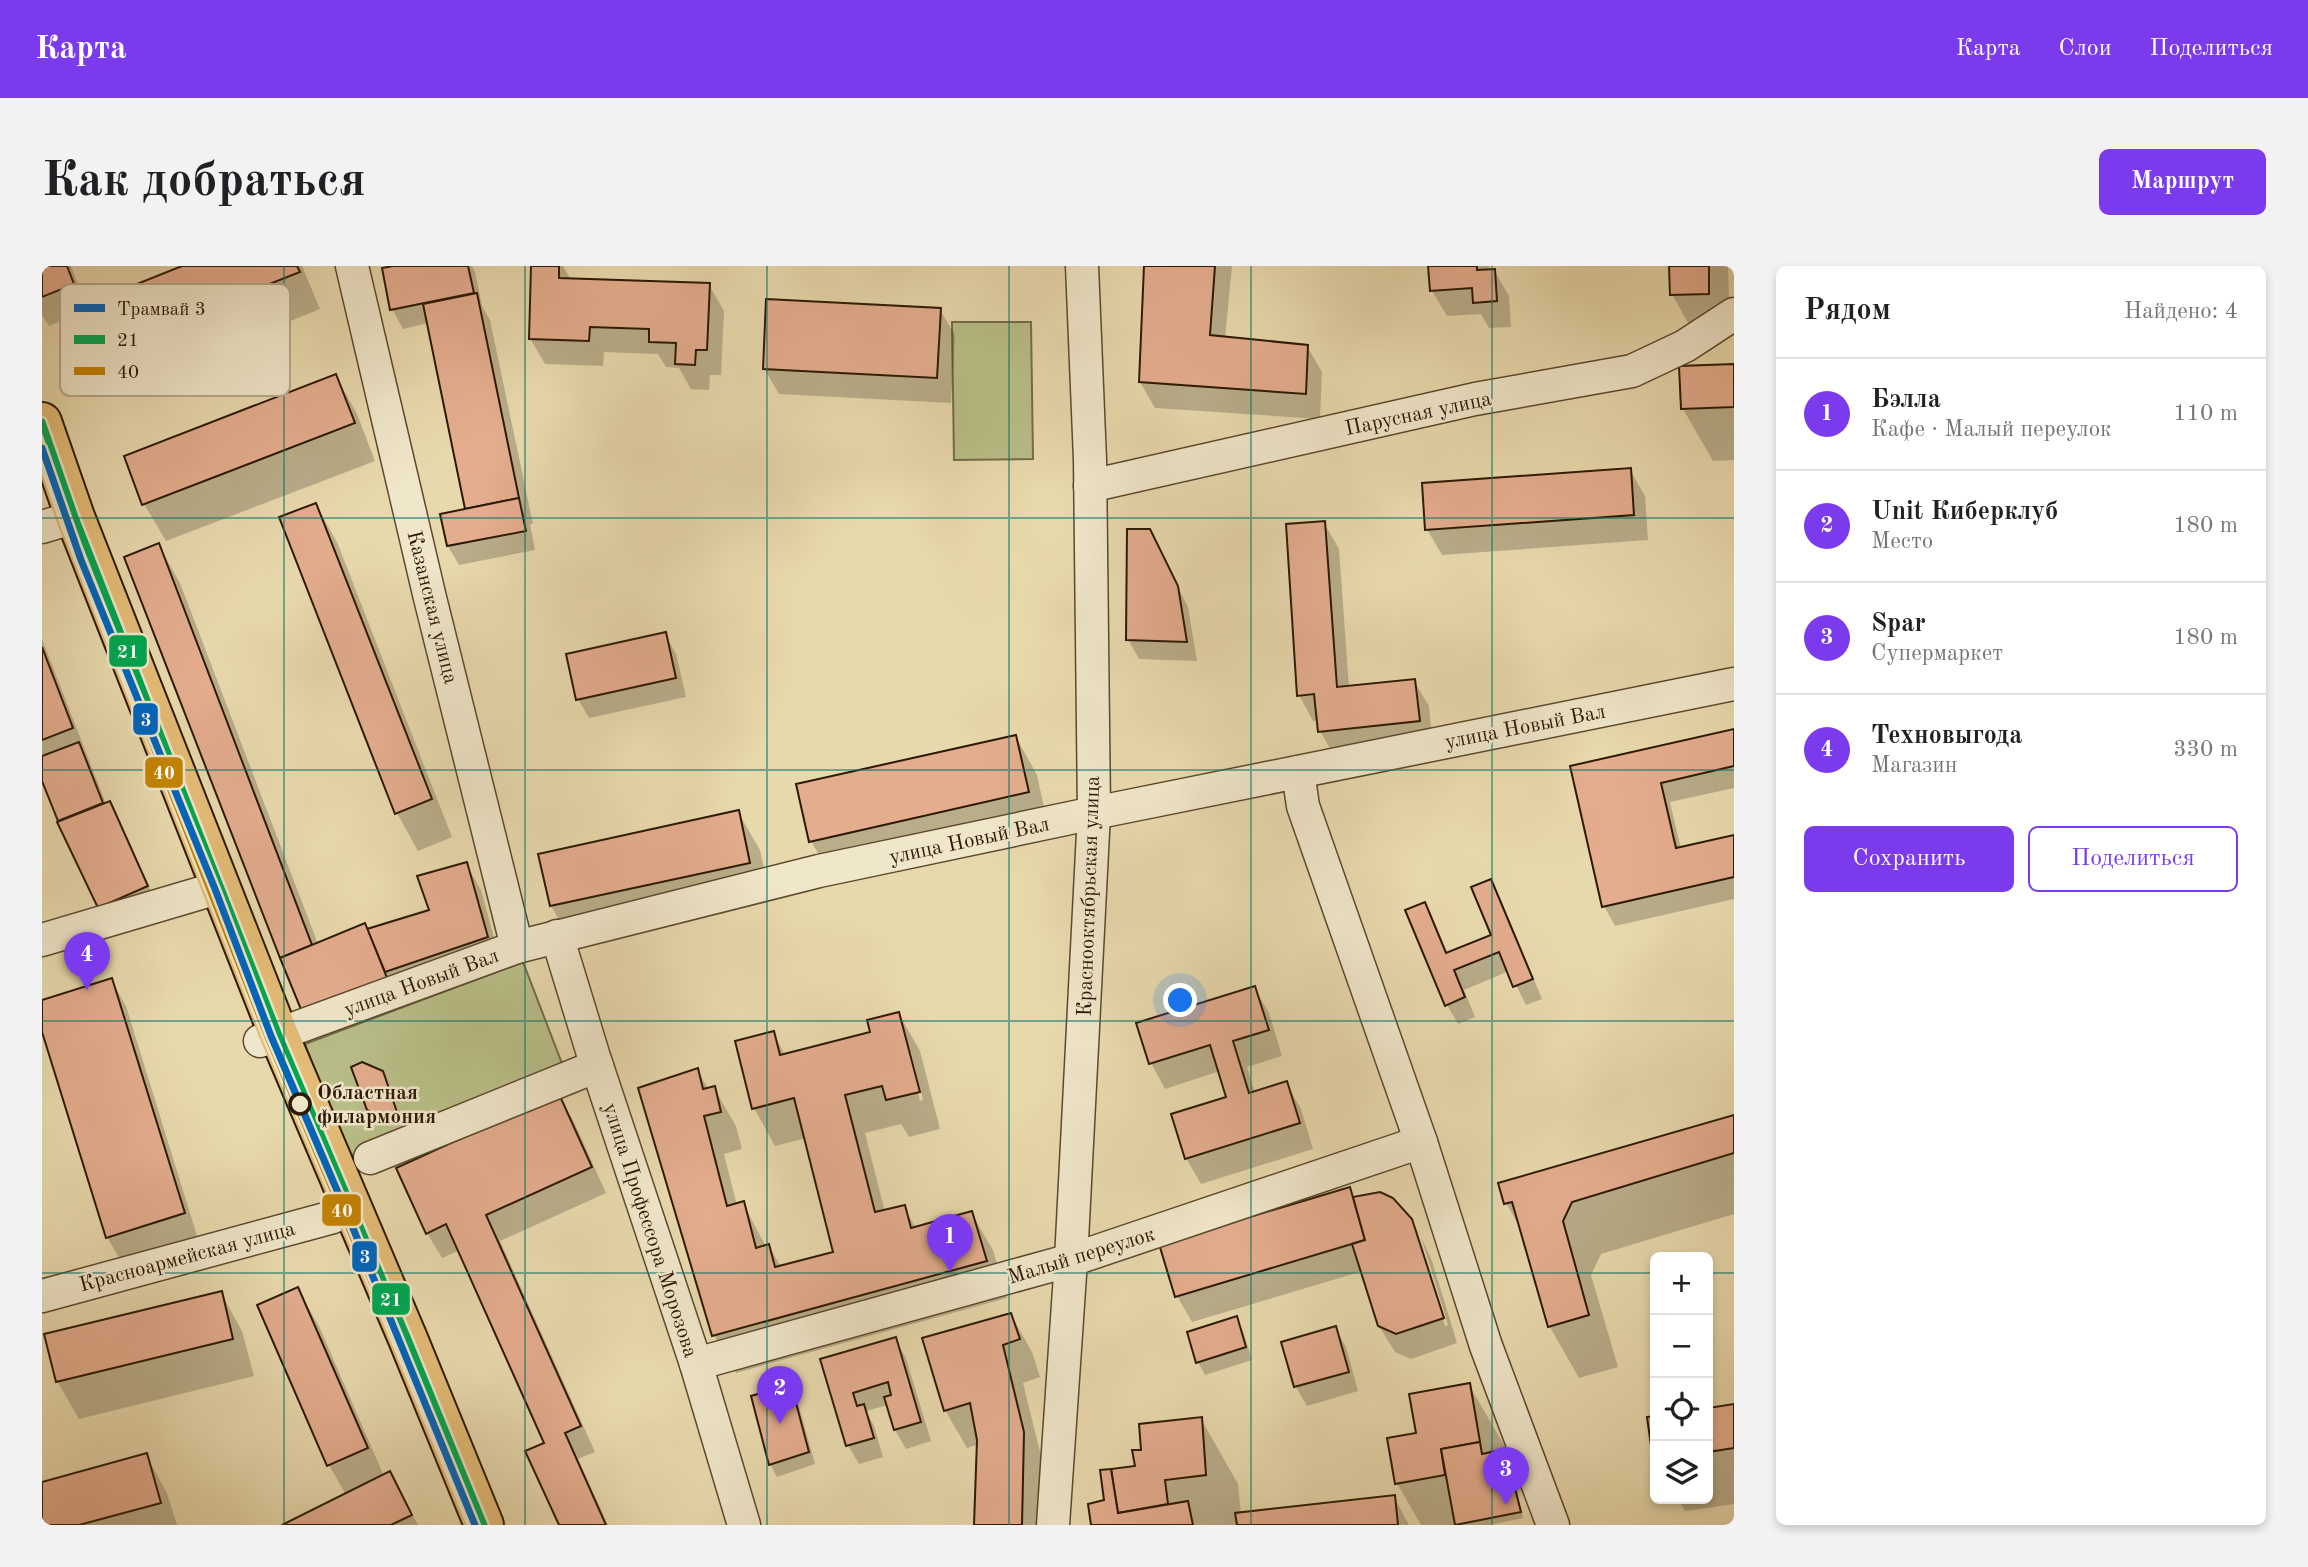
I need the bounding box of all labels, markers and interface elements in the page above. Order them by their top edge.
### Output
text: Карта [35,33,127,66]
text: Карта [1956,37,2021,61]
text: Слои [2059,37,2112,61]
text: Поделиться [2150,37,2273,61]
button: Маршрут [2099,149,2266,215]
text: Как добраться [42,158,366,207]
legend [60,284,290,396]
text: Рядом [1804,296,1891,326]
text: Найдено: 4 [2124,300,2238,323]
text: Трамвай 3 [117,301,206,320]
text: 21 [117,332,139,351]
text: 40 [117,364,139,383]
text: Бэлла [1871,387,1941,413]
street label: Парусная улица [1343,389,1493,440]
text: 1 [1820,402,1834,425]
text: 110 m [2173,402,2238,425]
text: Кафе · Малый переулок [1871,418,2112,441]
text: Unit Киберклуб [1871,499,2058,525]
text: 2 [1820,514,1834,537]
text: 180 m [2173,514,2238,537]
street label: Казанская улица [402,529,461,686]
text: Место [1871,530,1933,553]
text: Spar [1871,611,1926,637]
text: 3 [1820,626,1834,649]
text: 180 m [2173,626,2238,649]
line badge: 21 [108,634,148,668]
text: Супермаркет [1871,642,2003,665]
text: 21 [117,644,139,663]
line badge: 3 [132,702,159,736]
street label: улица Новый Вал [1443,702,1607,753]
text: 3 [140,712,152,731]
text: Техновыгода [1871,723,2022,749]
text: 4 [1820,738,1834,761]
text: 330 m [2173,738,2238,761]
text: Магазин [1871,754,1957,777]
line badge: 40 [144,756,184,789]
text: 40 [153,765,175,784]
street label: Краснооктябрьская улица [1075,775,1104,1017]
street label: улица Новый Вал [887,814,1051,869]
button: Сохранить [1804,826,2014,892]
button: Поделиться [2028,826,2238,892]
pin: 4 [64,932,110,990]
street label: улица Новый Вал [341,946,502,1021]
your location [1163,983,1197,1017]
place label: Областная филармония [317,1083,436,1128]
marker: Областная филармония [289,1093,311,1115]
street label: улица Профессора Морозова [598,1101,701,1360]
line badge: 40 [321,1193,362,1227]
text: 40 [331,1203,353,1222]
pin: 1 [927,1214,973,1272]
street label: Красноармейская улица [77,1219,298,1296]
street label: Малый переулок [1005,1224,1158,1289]
line badge: 3 [351,1240,378,1273]
text: 3 [359,1249,371,1268]
map controls [1650,1252,1713,1504]
button: + [1650,1252,1713,1315]
line badge: 21 [371,1282,411,1316]
text: 21 [380,1292,402,1311]
button: − [1650,1315,1713,1378]
pin: 2 [757,1366,803,1424]
button: locate [1650,1378,1713,1441]
button: layers [1650,1441,1713,1504]
pin: 3 [1483,1447,1529,1505]

